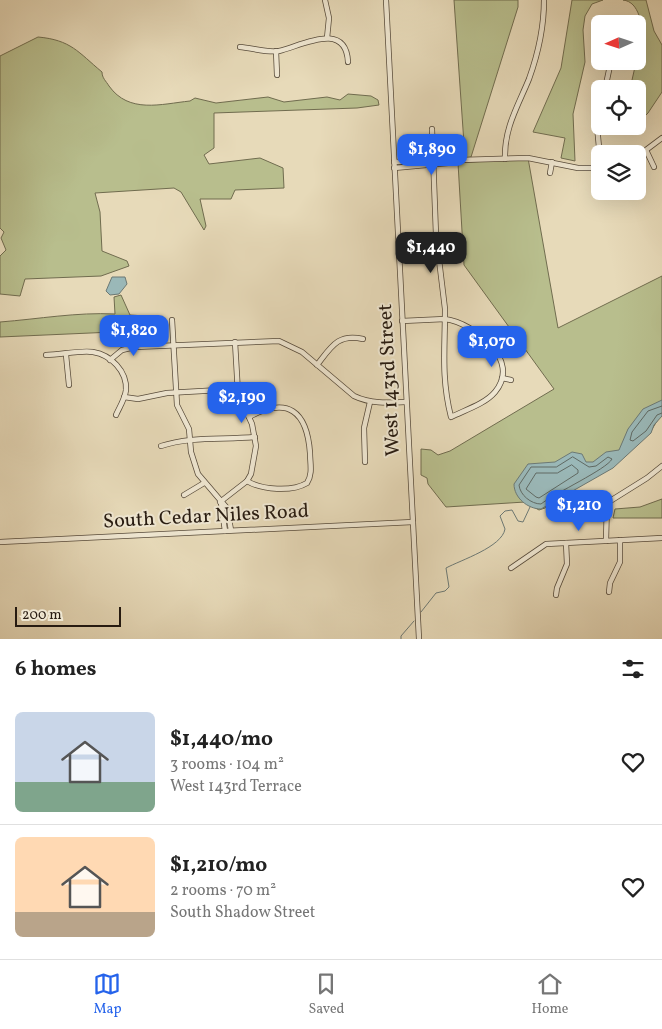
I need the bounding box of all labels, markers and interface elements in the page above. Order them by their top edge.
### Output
north arrow [591,15,646,70]
map controls [591,15,646,200]
button: locate [591,80,646,135]
pin: $1,890 [391,134,473,176]
text: $1,890 [408,139,456,161]
button: layers [591,145,646,200]
pin: $1,440 [390,232,472,274]
text: $1,440 [407,237,455,259]
street label: West 143rd Street [372,303,408,457]
pin: $1,820 [93,314,175,357]
text: $1,820 [111,320,157,342]
pin: $1,070 [451,326,533,368]
text: $1,070 [469,331,515,353]
pin: $2,190 [201,382,283,424]
text: $2,190 [218,387,266,409]
pin: $1,210 [538,490,620,532]
text: $1,210 [557,495,601,517]
street label: South Cedar Niles Road [102,498,310,536]
scale bar [15,604,121,627]
text: 200 m [22,606,62,625]
text: 6 homes [15,655,96,684]
icon: filters [619,655,647,683]
text: $1,440/mo [170,725,273,754]
icon: home [55,732,115,792]
icon: heart [619,748,647,776]
text: 3 rooms · 104 m² [170,754,284,776]
text: West 143rd Terrace [170,776,302,798]
text: $1,210/mo [170,851,267,880]
icon: home [55,857,115,917]
icon: heart [619,873,647,901]
text: 2 rooms · 70 m² [170,880,276,902]
text: South Shadow Street [170,902,315,924]
tab: Map [93,970,122,1019]
tab: Saved [308,970,345,1019]
tab: Home [531,970,569,1019]

